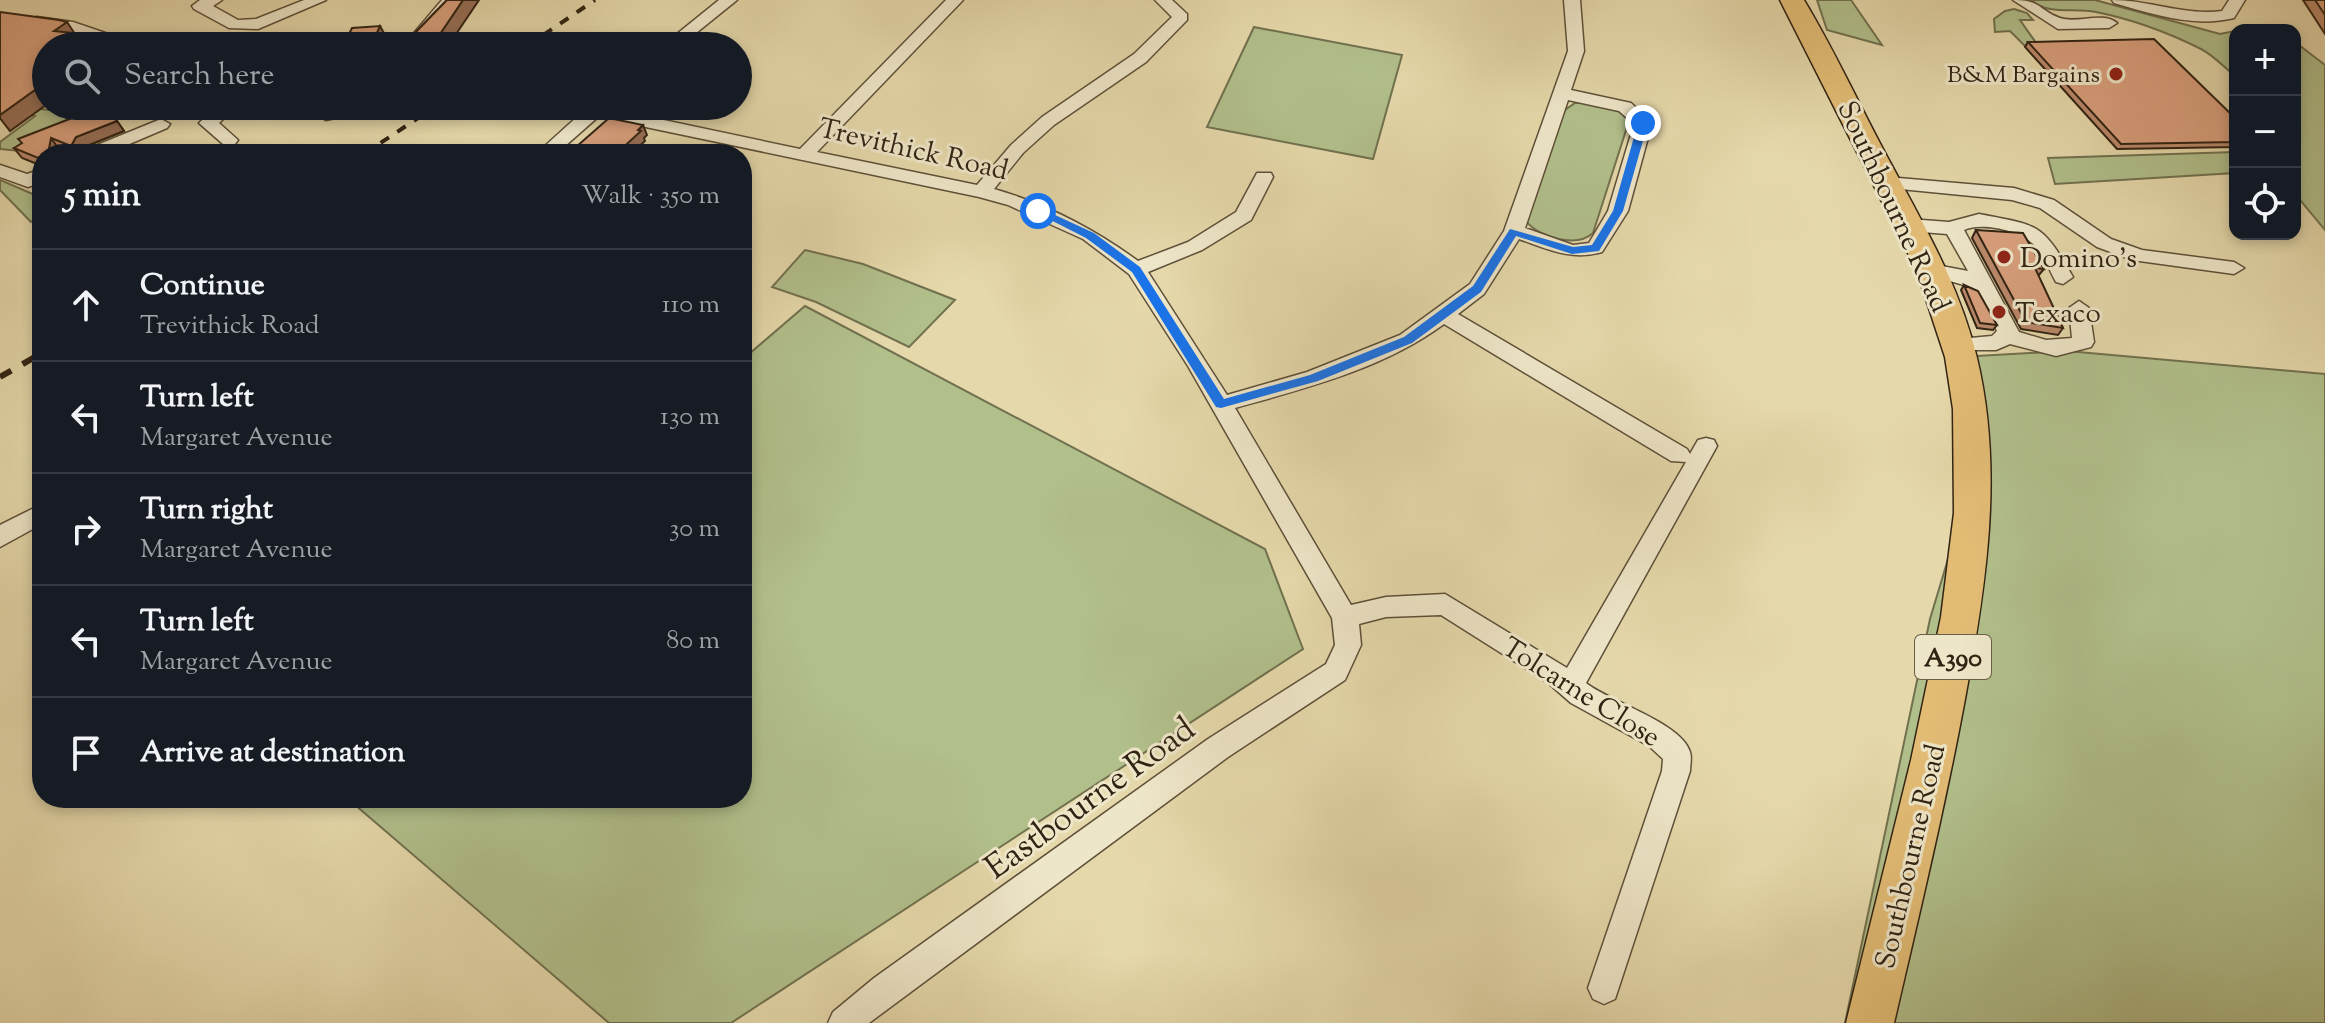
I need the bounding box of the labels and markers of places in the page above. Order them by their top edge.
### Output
place label: B&M Bargains [1947,59,2100,93]
marker: B&M Bargains [2107,65,2125,83]
place label: Domino's [2020,240,2137,280]
marker: Domino's [1995,248,2013,266]
place label: Texaco [2015,295,2101,335]
marker: Texaco [1990,303,2008,321]

